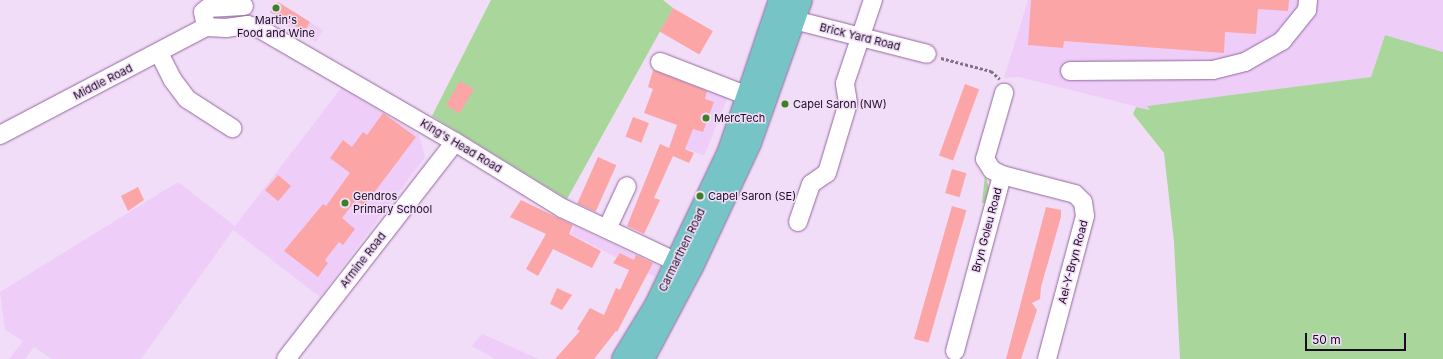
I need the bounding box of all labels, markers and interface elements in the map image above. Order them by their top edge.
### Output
marker: Martin's Food and Wine [271,3,281,13]
place label: Martin's Food and Wine [237,14,315,40]
street label: Brick Yard Road [818,21,902,53]
street label: Middle Road [71,61,135,103]
place label: Capel Saron (NW) [793,97,887,111]
marker: Capel Saron (NW) [780,99,790,109]
place label: MercTech [714,111,765,125]
marker: MercTech [701,113,711,123]
street label: King's Head Road [418,116,504,176]
street label: Bryn Goleu Road [969,186,1005,274]
place label: Capel Saron (SE) [708,189,796,203]
place label: Gendros Primary School [353,190,432,216]
marker: Capel Saron (SE) [695,191,705,201]
marker: Gendros Primary School [340,198,350,208]
street label: Carmarthen Road [656,206,708,294]
street label: Ael-Y-Bryn Road [1055,219,1091,305]
street label: Armine Road [337,230,389,290]
scale bar [1307,325,1408,351]
text: 50 m [1312,332,1341,347]

